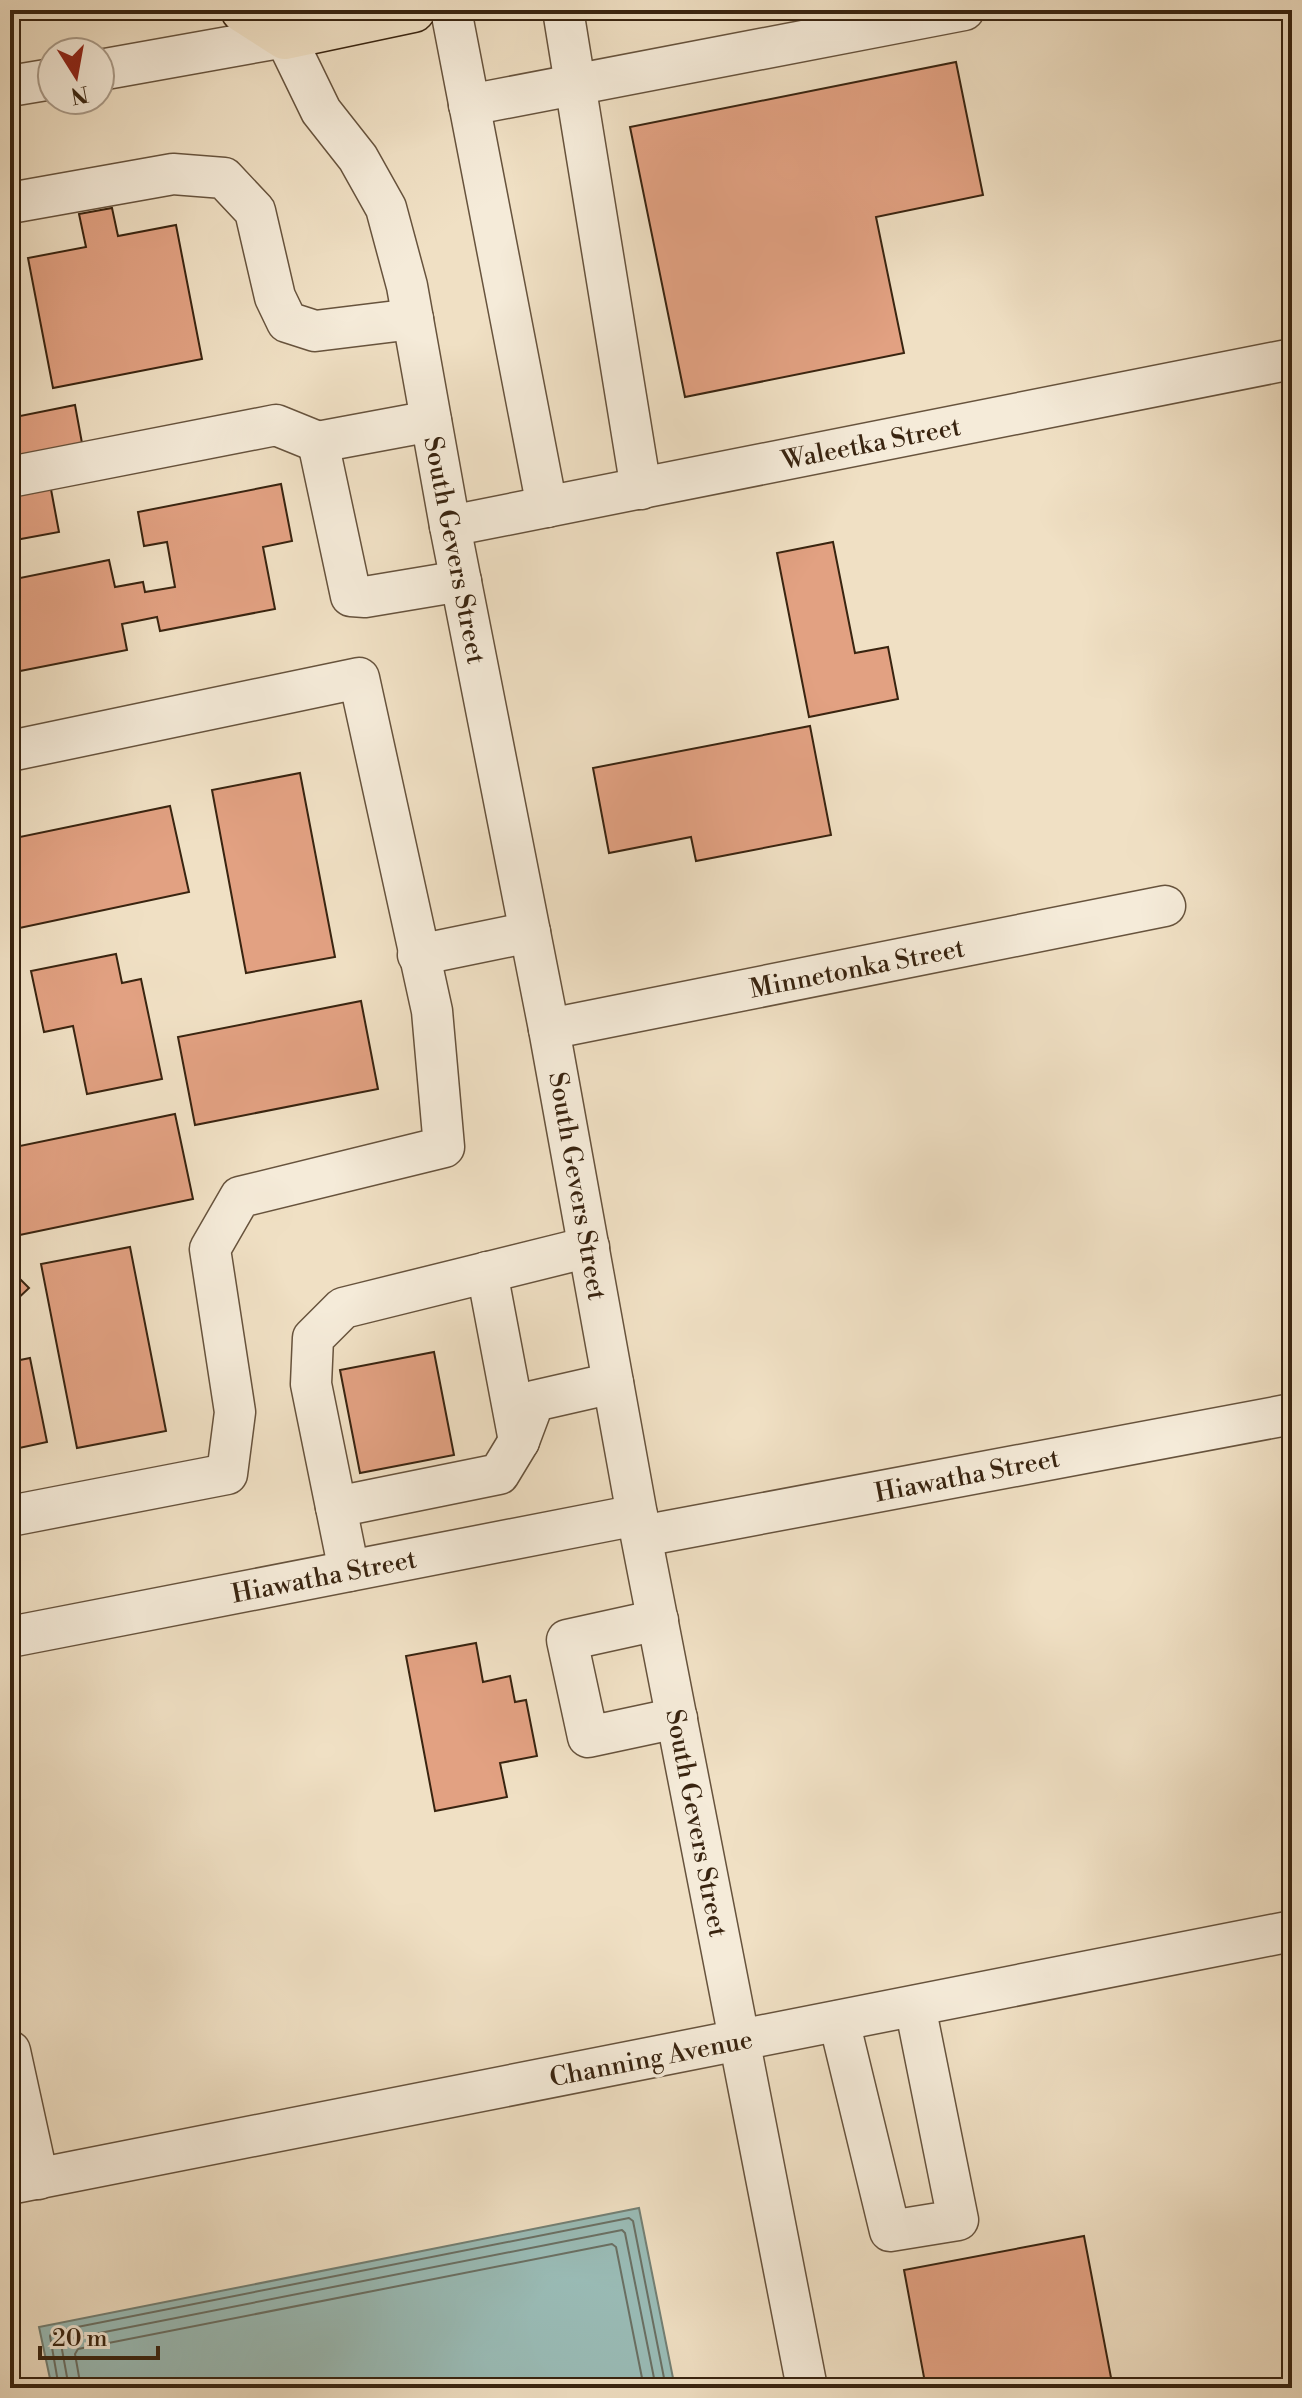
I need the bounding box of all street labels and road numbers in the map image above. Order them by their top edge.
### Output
street label: Waleetka Street [778,411,963,477]
street label: South Gevers Street [416,434,492,667]
street label: Minnetonka Street [747,932,967,1006]
street label: South Gevers Street [541,1070,613,1303]
street label: Hiawatha Street [872,1442,1062,1510]
street label: Hiawatha Street [229,1543,419,1611]
street label: South Gevers Street [658,1707,734,1940]
street label: Channing Avenue [547,2024,755,2094]

